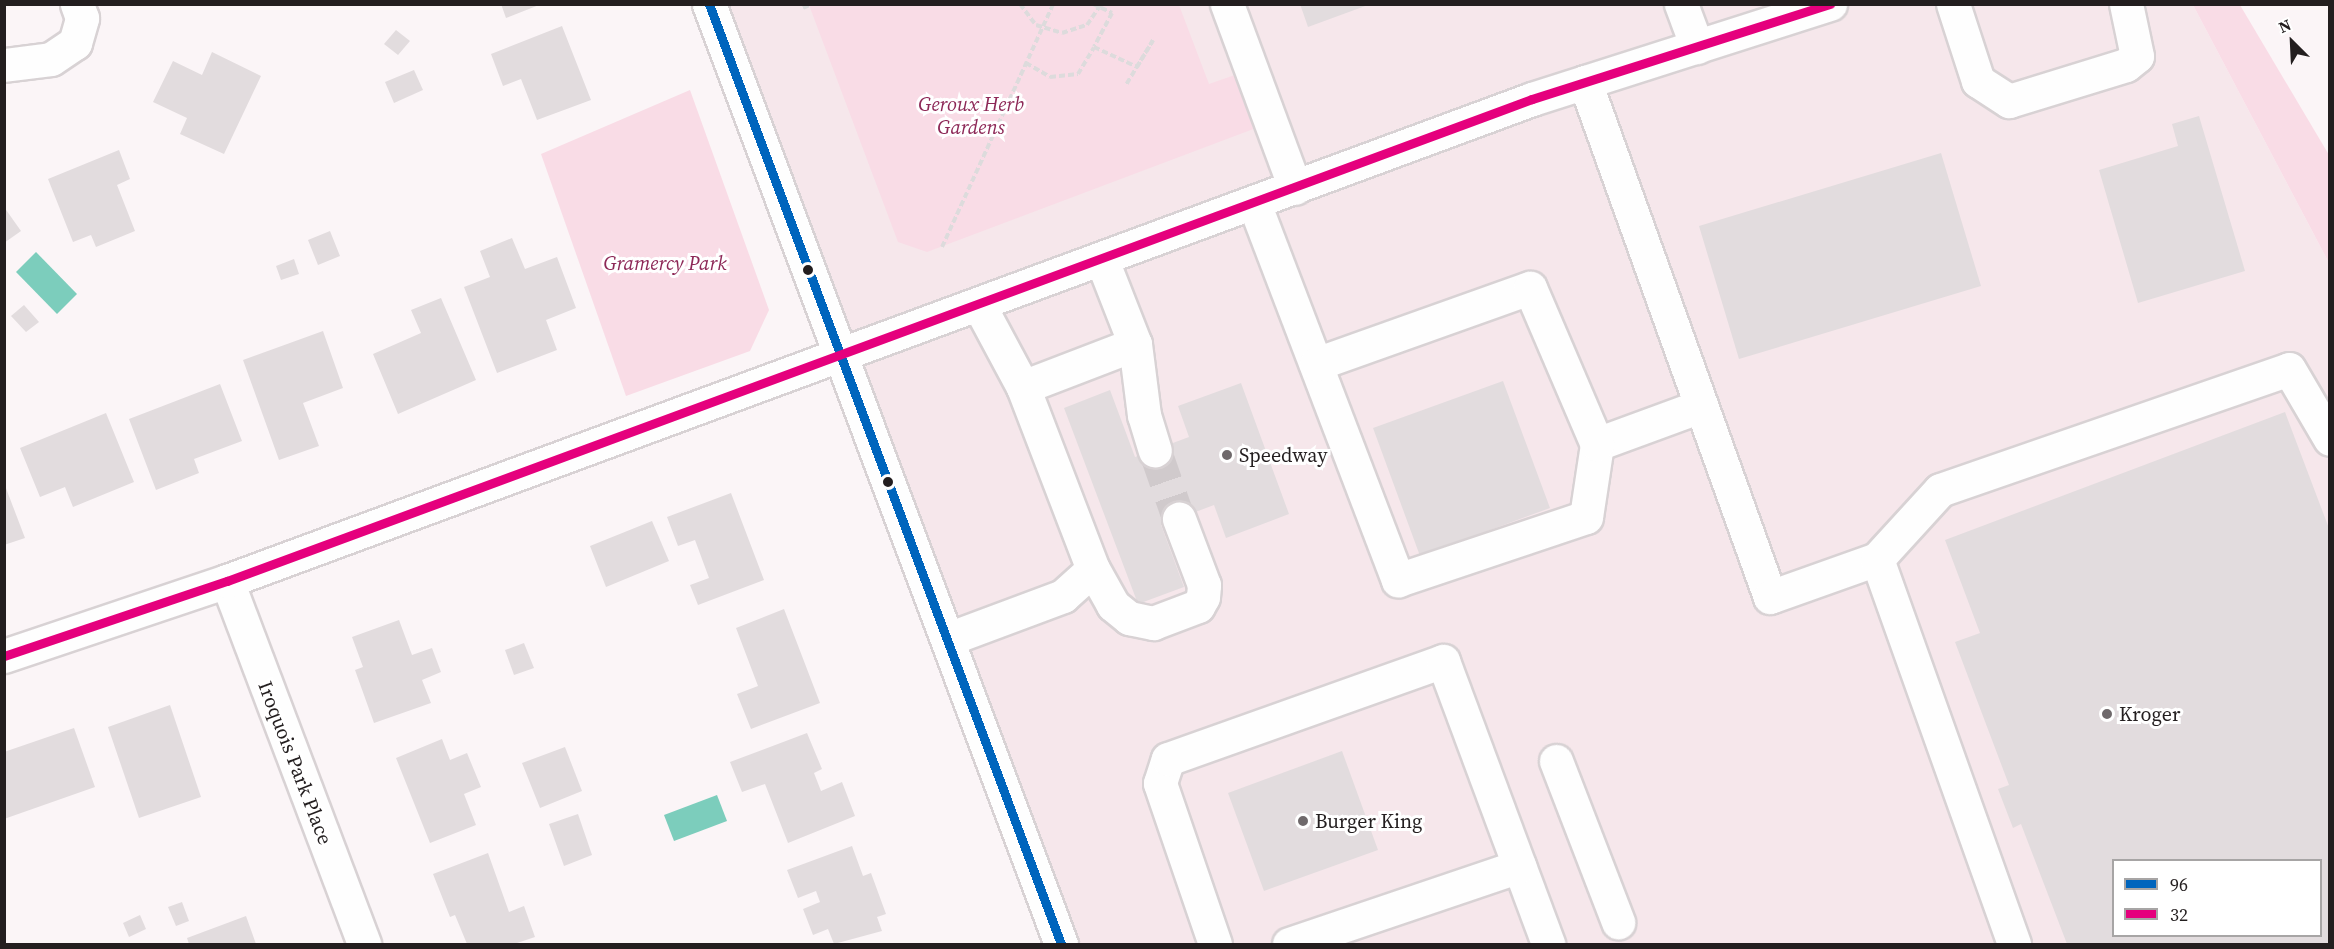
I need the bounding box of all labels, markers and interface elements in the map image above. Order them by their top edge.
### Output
north arrow [2262,12,2322,72]
text: N [2275,13,2294,38]
park label: Geroux Herb Gardens [918,93,1024,140]
park label: Gramercy Park [603,251,727,275]
unlabelled marker [802,264,814,276]
place label: Speedway [1239,443,1327,467]
marker: Speedway [1220,448,1234,462]
unlabelled marker [882,476,894,488]
street label: Iroquois Park Place [253,678,337,848]
place label: Kroger [2119,702,2180,726]
marker: Kroger [2100,707,2114,721]
place label: Burger King [1315,809,1422,833]
marker: Burger King [1296,814,1310,828]
legend [2112,859,2322,937]
text: 96 [2170,872,2188,897]
text: 32 [2170,902,2188,927]

